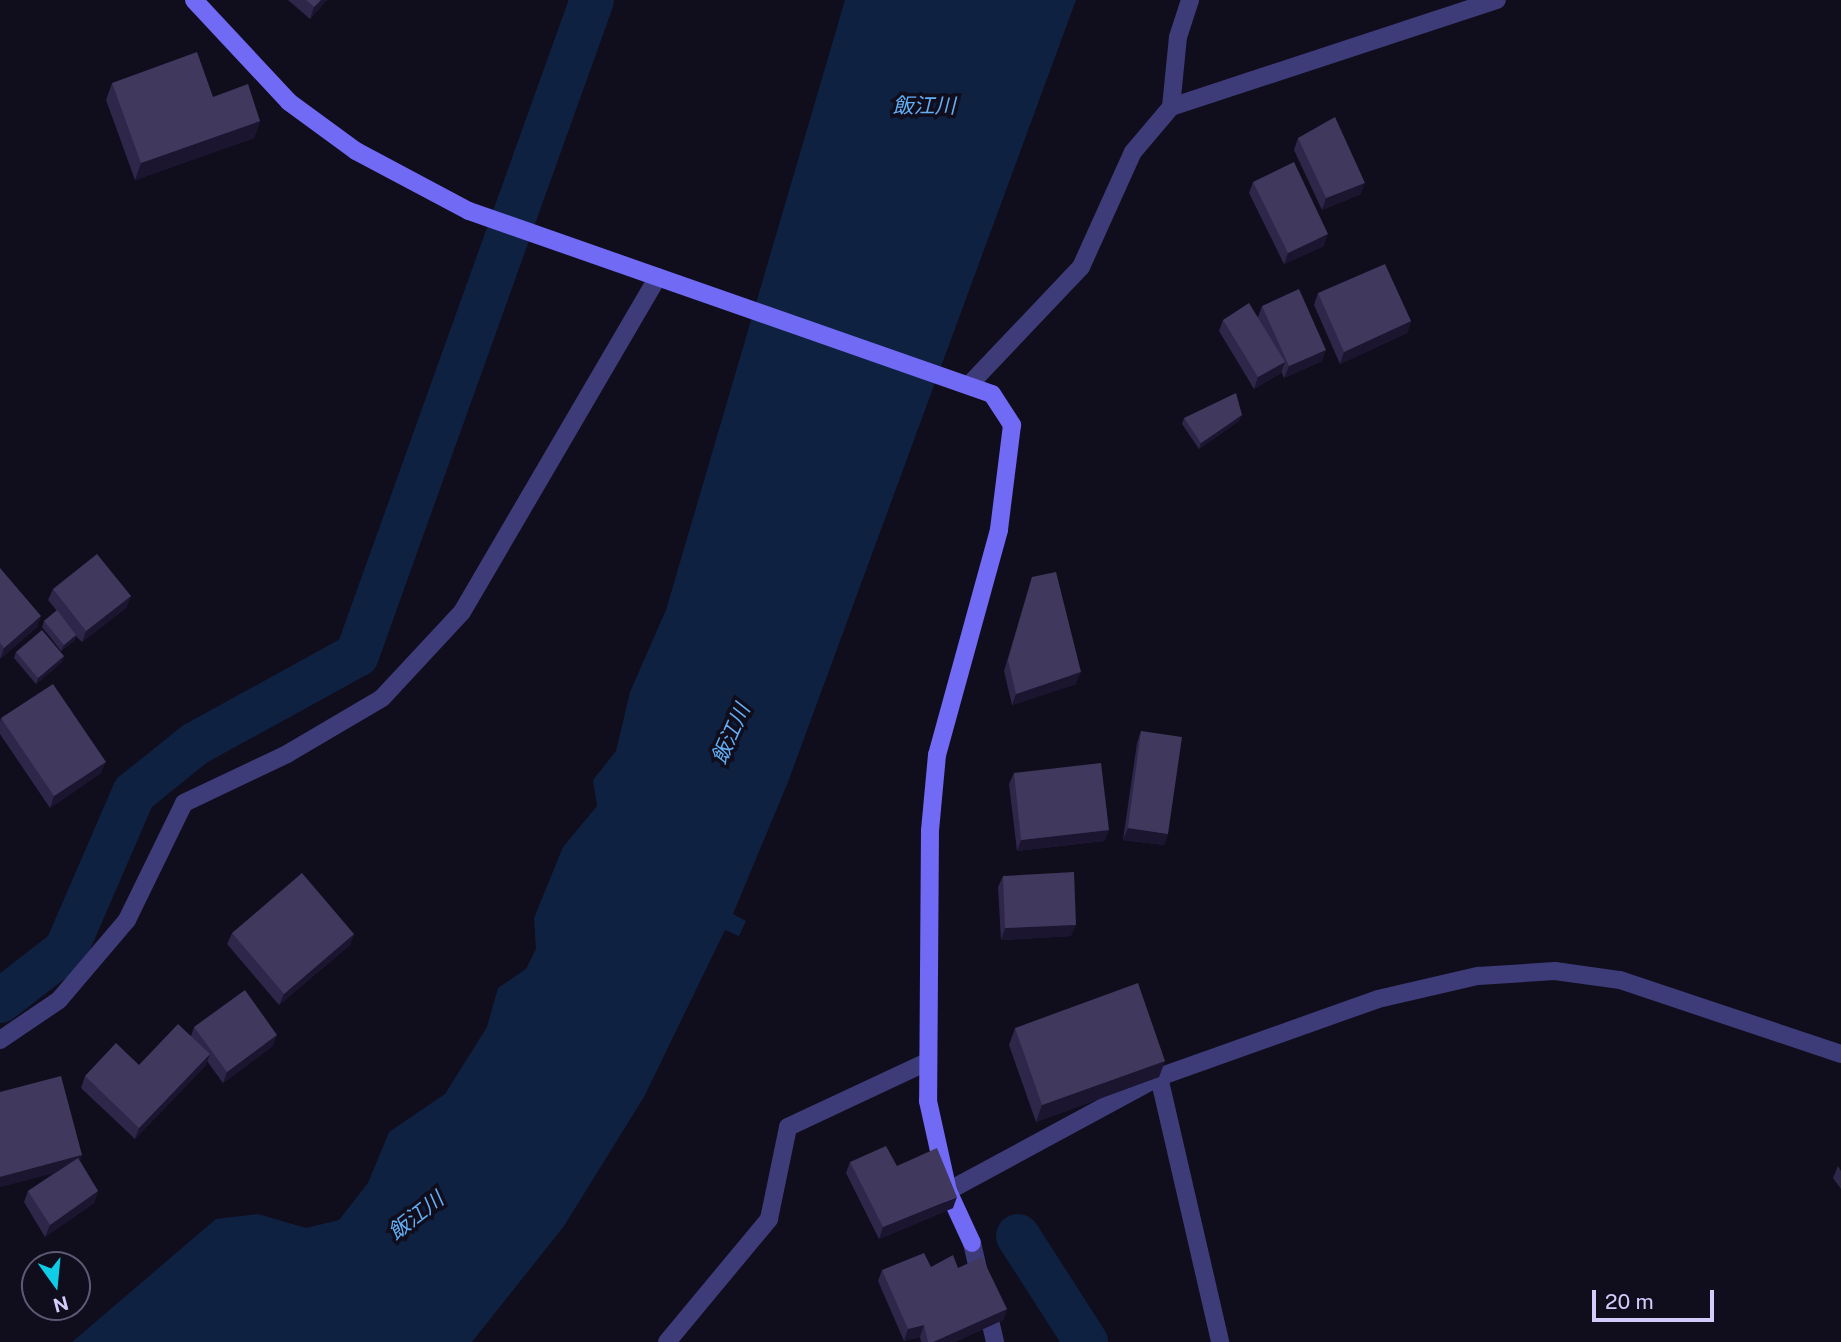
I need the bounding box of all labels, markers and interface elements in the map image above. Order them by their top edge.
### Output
water label: 飯江川 [893,93,955,119]
water label: 飯江川 [707,700,755,768]
water label: 飯江川 [383,1187,449,1245]
north arrow [21,1251,91,1321]
scale bar [1596,1276,1718,1320]
text: 20 m [1605,1289,1654,1314]
text: N [51,1292,71,1317]

